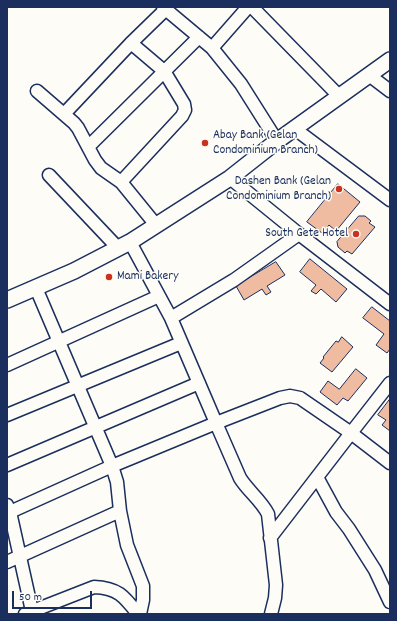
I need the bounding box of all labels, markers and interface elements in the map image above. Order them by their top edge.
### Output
place label: Abay Bank (Gelan Condominium Branch) [213,128,318,159]
marker: Abay Bank (Gelan Condominium Branch) [200,138,210,148]
place label: Dashen Bank (Gelan Condominium Branch) [226,174,331,205]
marker: Dashen Bank (Gelan Condominium Branch) [334,184,344,194]
place label: South Gete Hotel [265,226,348,242]
marker: South Gete Hotel [351,229,361,239]
place label: Mami Bakery [117,269,178,285]
marker: Mami Bakery [104,272,114,282]
scale bar [14,583,94,609]
text: 50 m [19,589,42,606]

